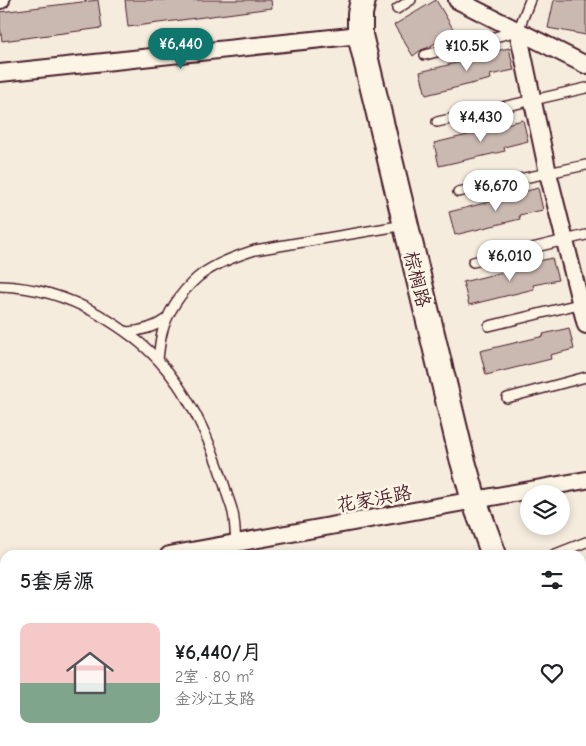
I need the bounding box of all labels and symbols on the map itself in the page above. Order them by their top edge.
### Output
pin: ¥6,440 [140,28,222,70]
pin: ¥10.5K [426,30,508,72]
pin: ¥4,430 [440,100,522,143]
pin: ¥6,670 [455,170,537,212]
pin: ¥6,010 [469,240,551,282]
street label: 棕榈路 [399,249,435,310]
street label: 花家浜路 [335,482,414,516]

